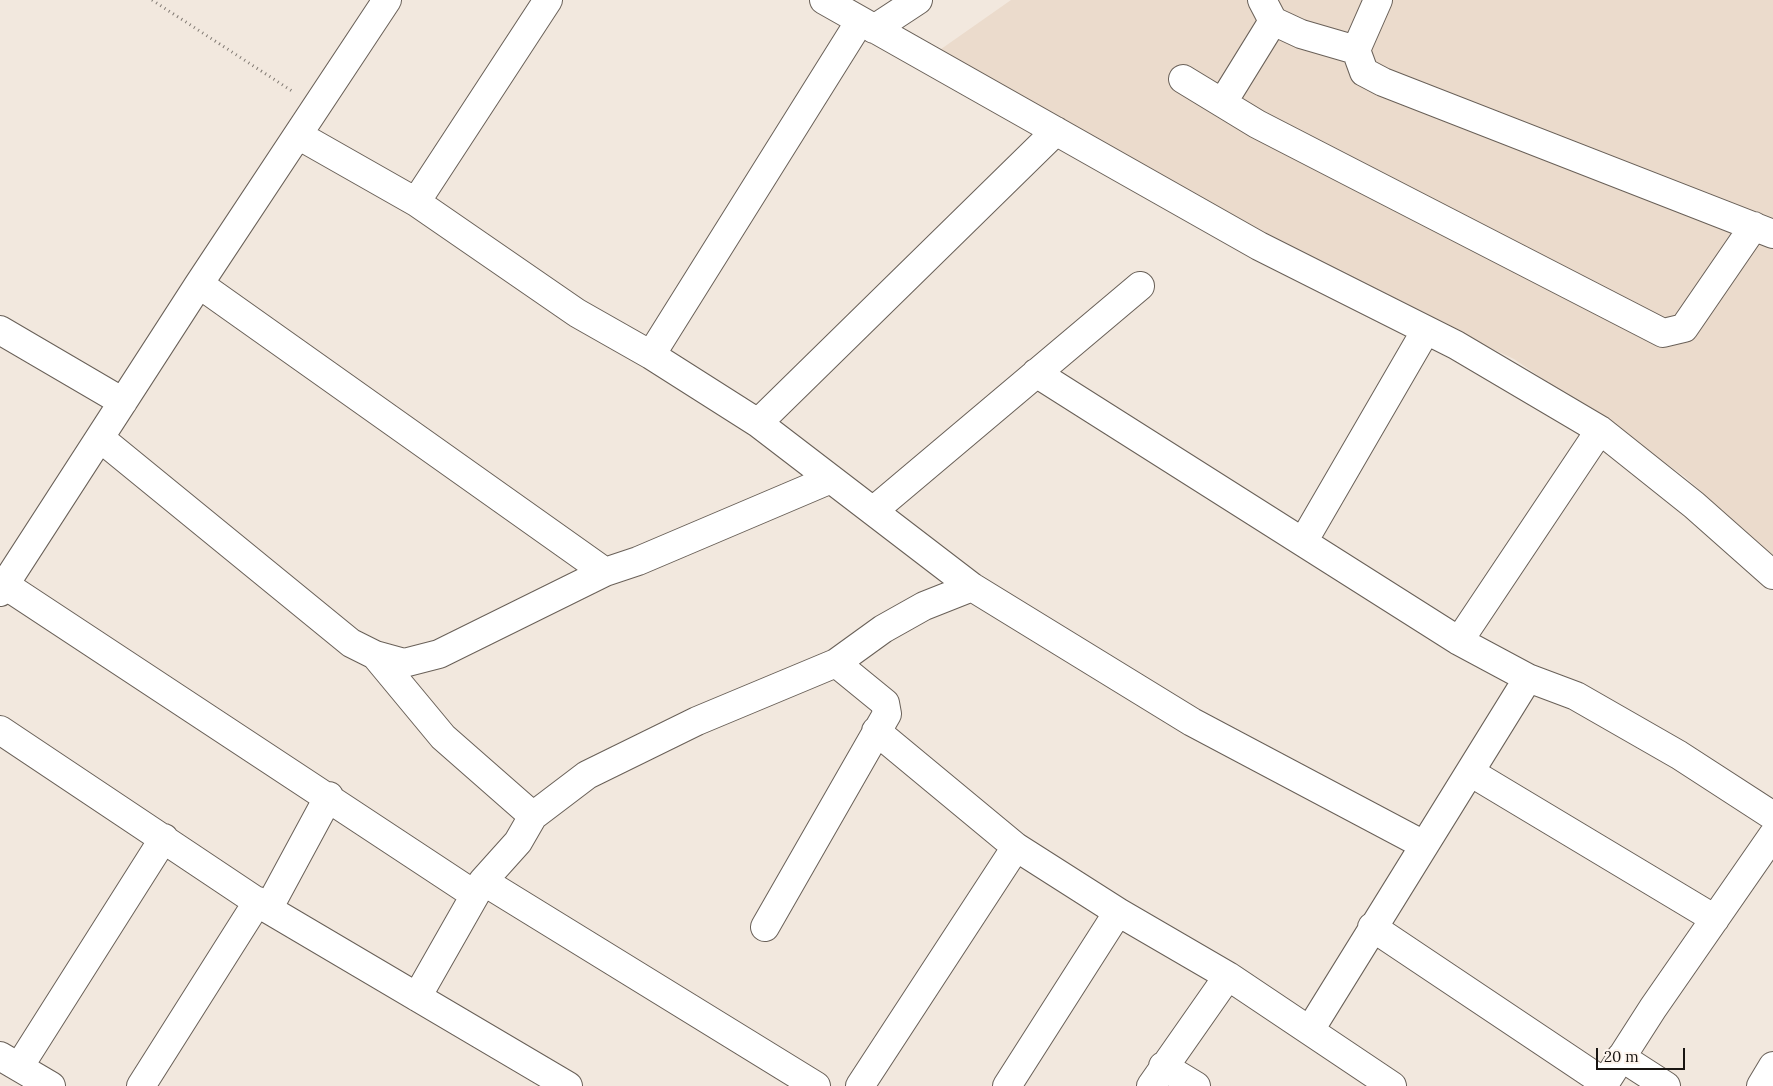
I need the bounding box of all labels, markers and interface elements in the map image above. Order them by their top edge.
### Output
scale bar [1598,1038,1687,1070]
text: 20 m [1604,1047,1639,1066]

